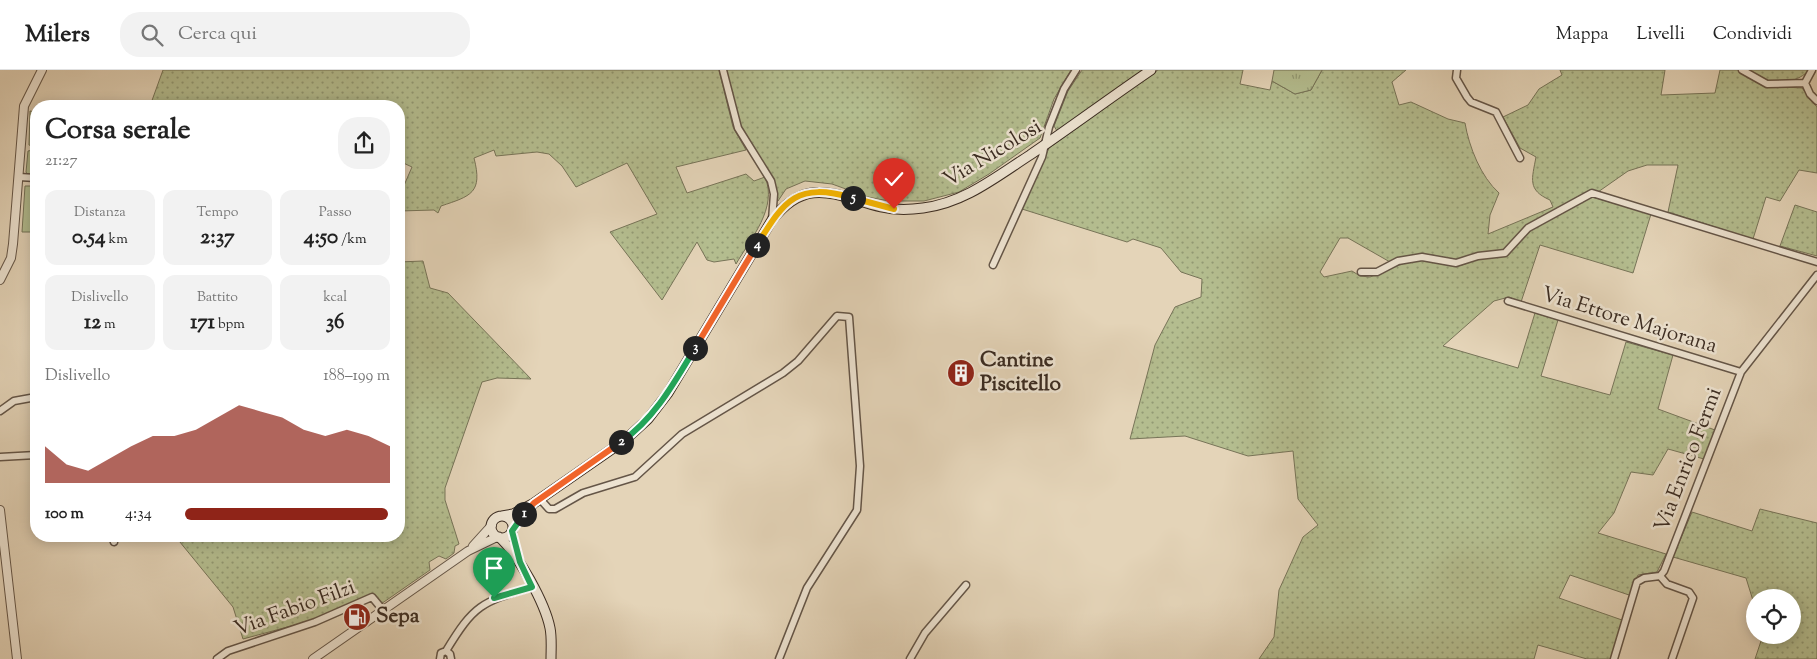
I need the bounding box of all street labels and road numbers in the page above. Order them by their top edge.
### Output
street label: Via Nicolosi [938,113,1048,195]
street label: Via Ettore Majorana [1537,280,1721,362]
street label: Via Enrico Fermi [1648,384,1730,536]
street label: Via Fabio Filzi [230,573,360,645]

